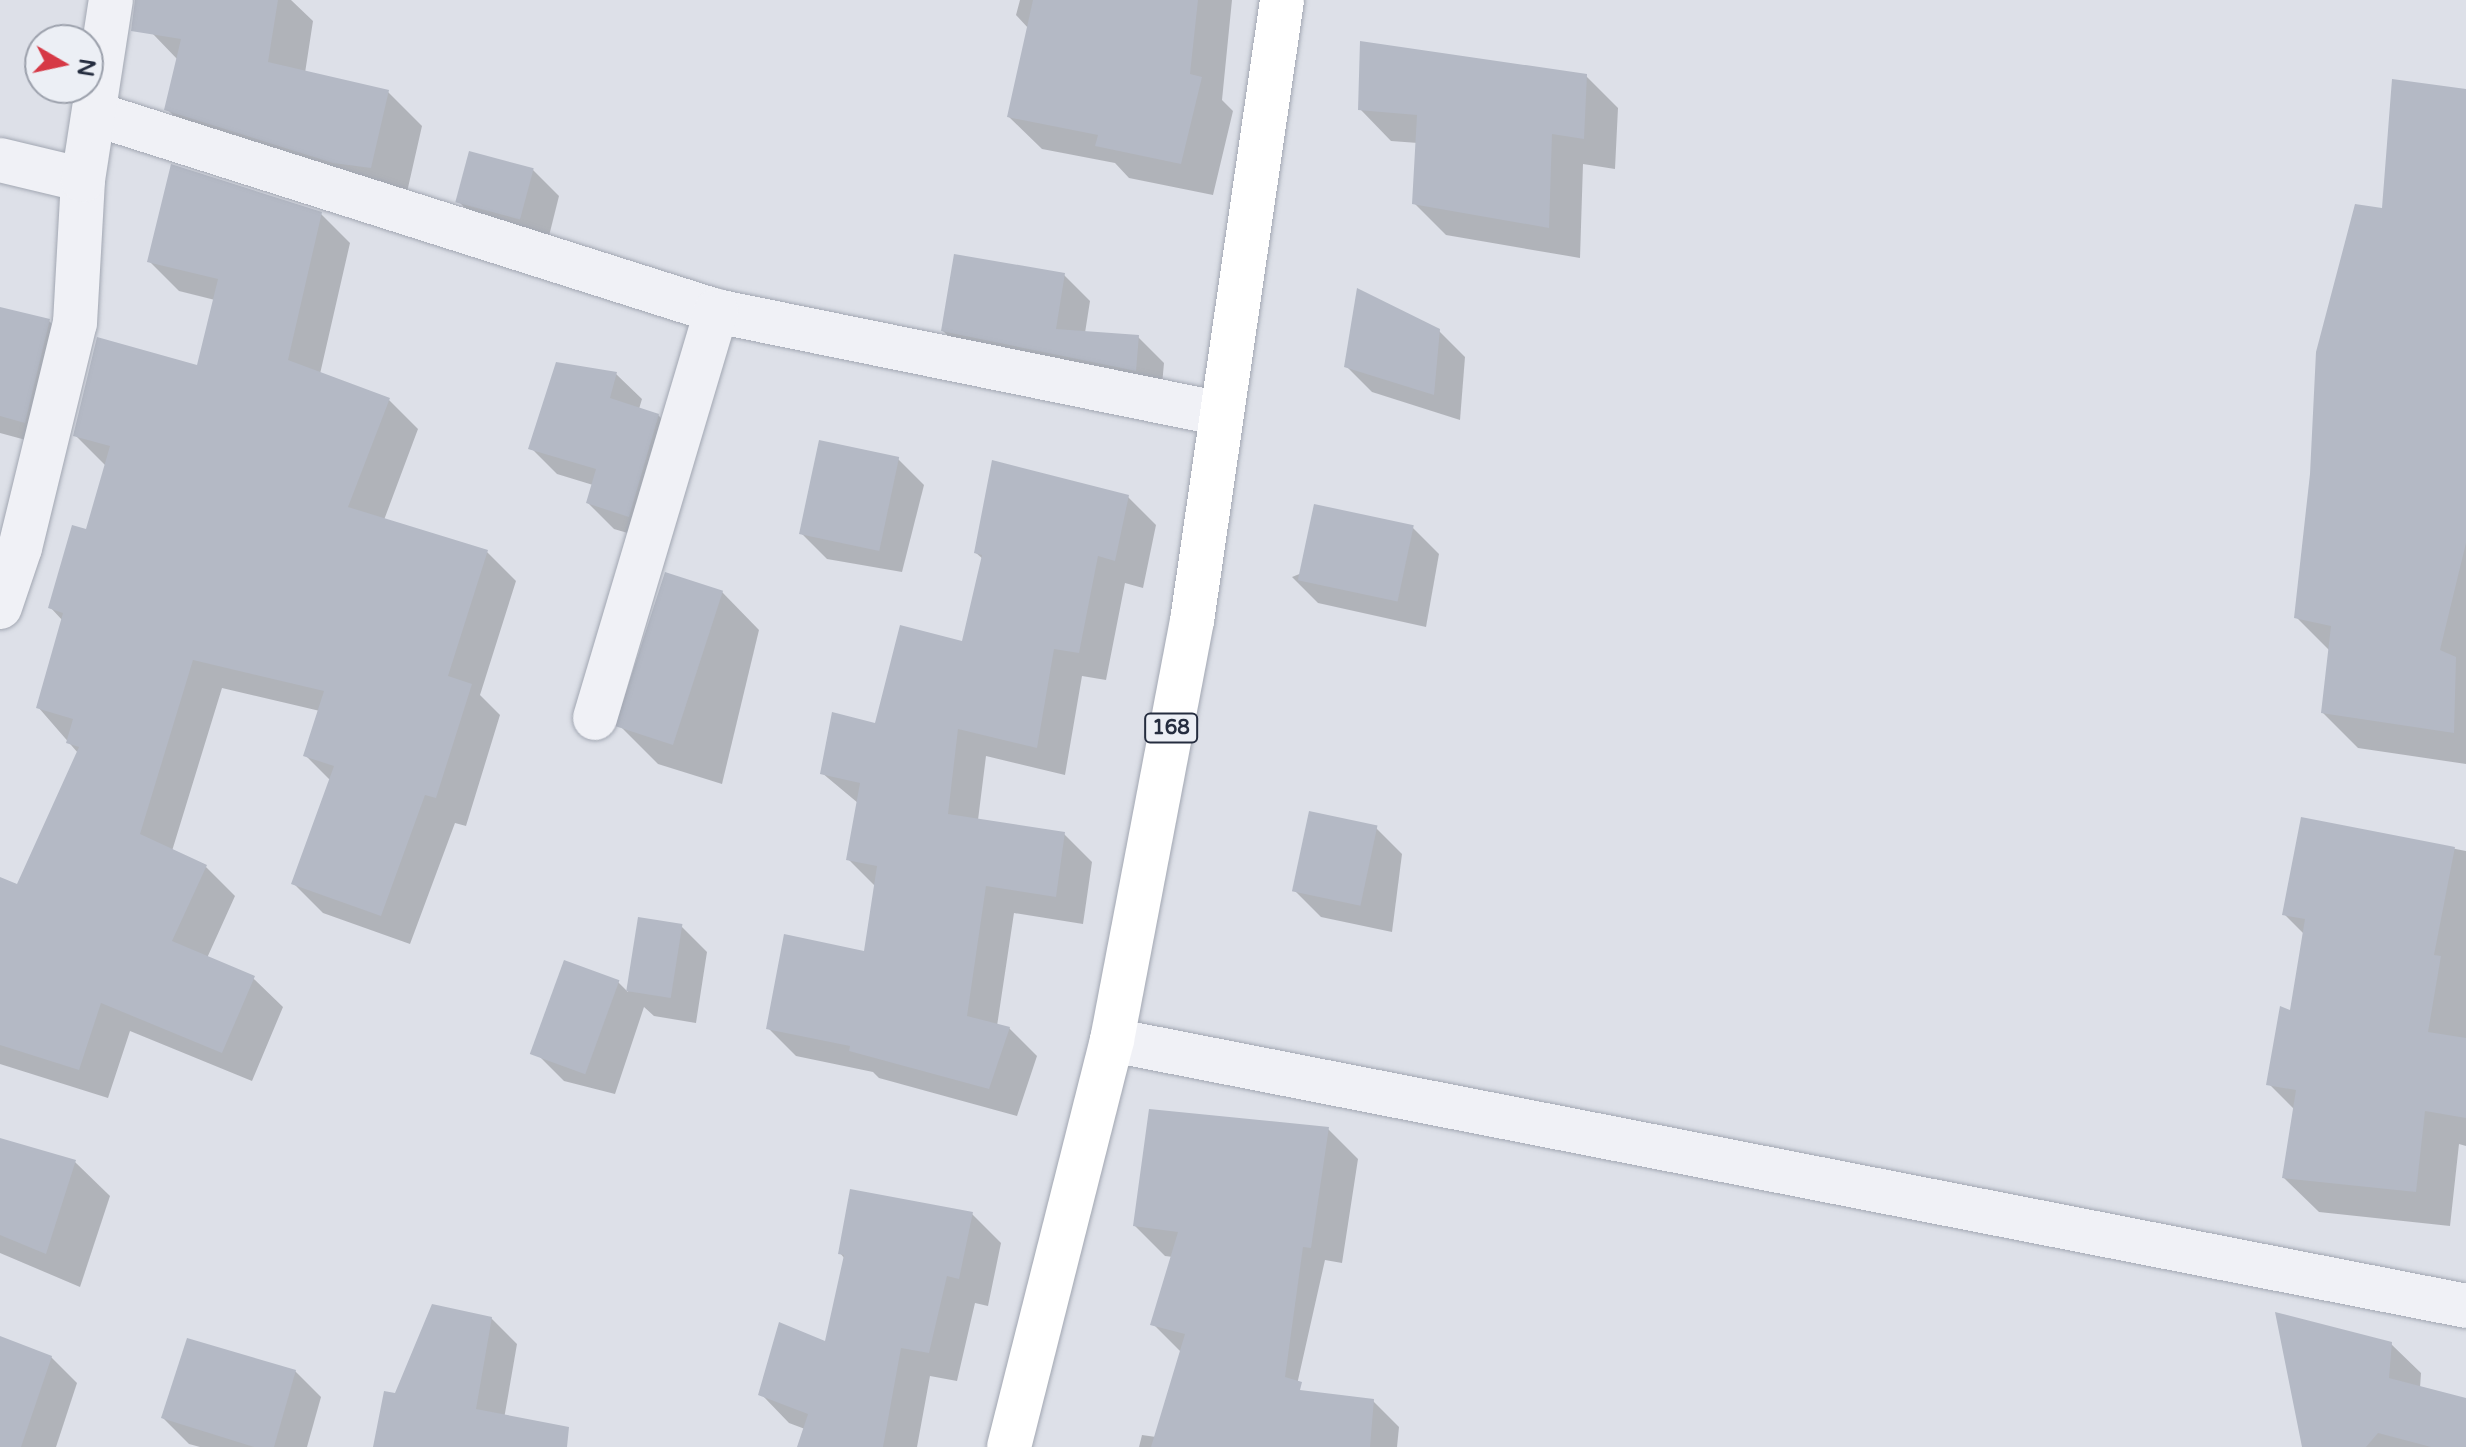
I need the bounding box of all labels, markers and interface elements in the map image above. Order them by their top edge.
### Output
north arrow [24,24,104,104]
text: N [72,57,100,78]
road number: 168 [1143,712,1199,744]

